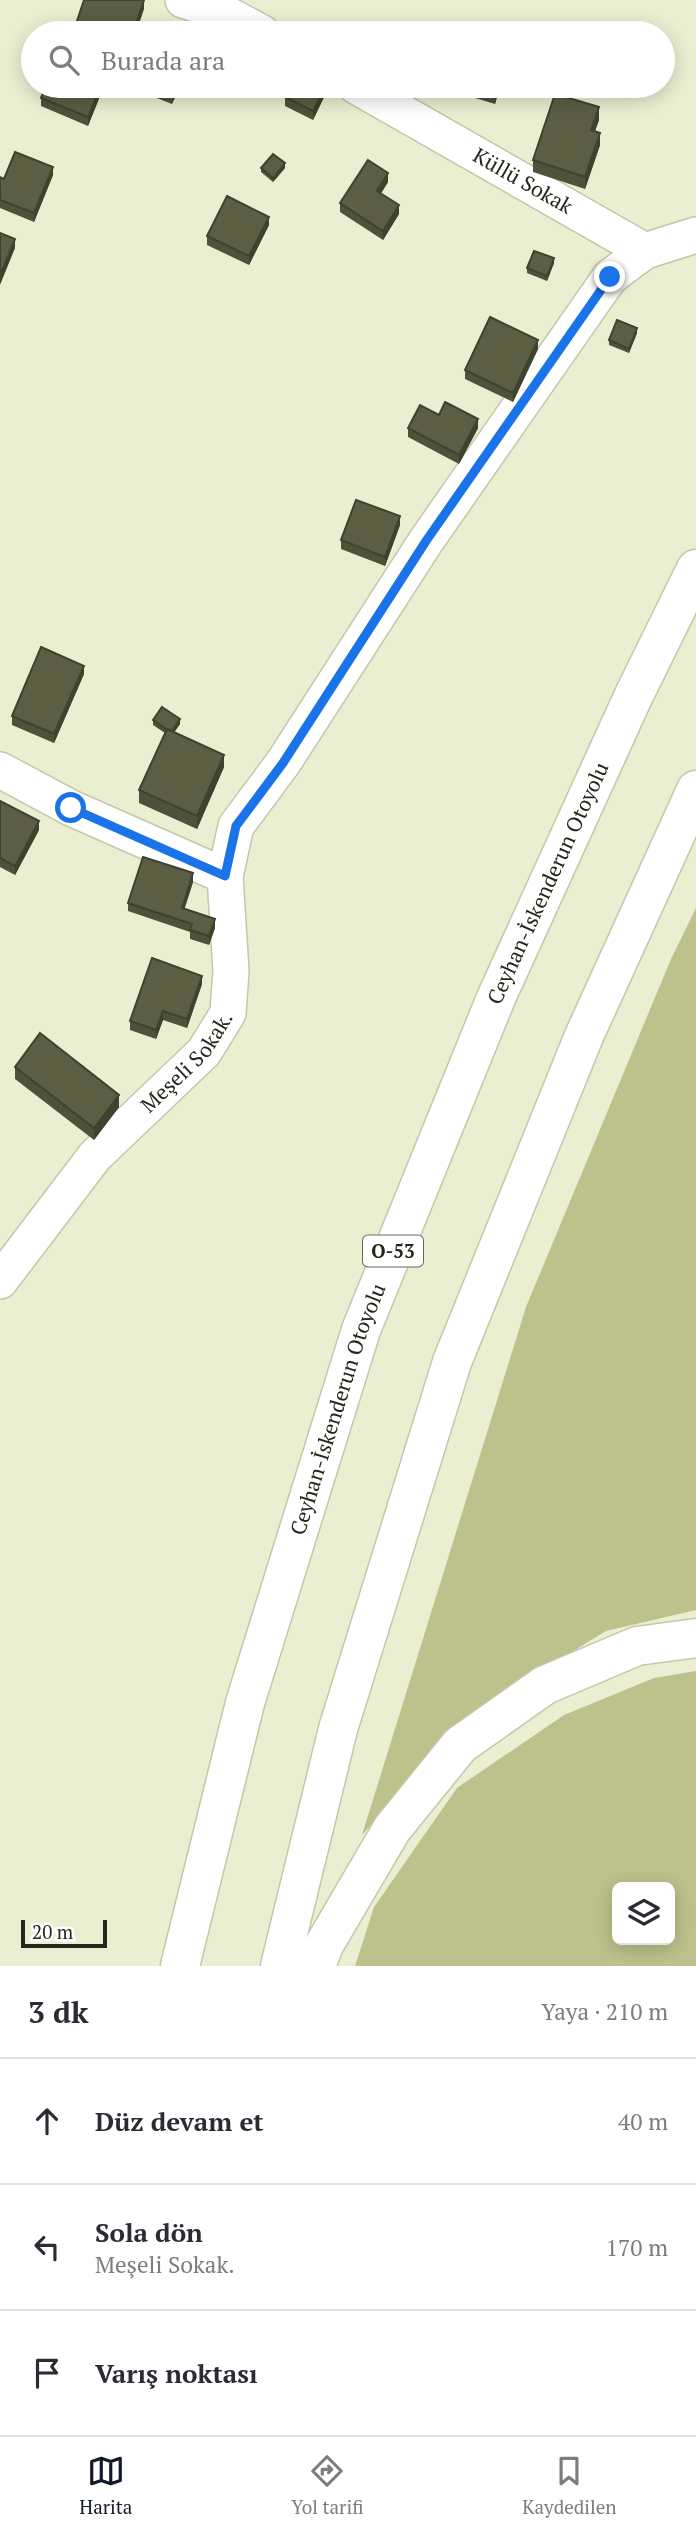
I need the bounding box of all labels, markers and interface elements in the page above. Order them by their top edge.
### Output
search box [21,21,675,98]
icon: search [45,41,83,79]
text: Burada ara [101,43,225,77]
street label: Küllü Sokak [468,141,578,220]
route end [594,261,625,292]
street label: Ceyhan-İskenderun Otoyolu [480,757,615,1008]
route start [55,792,86,823]
street label: Meşeli Sokak. [134,1006,239,1118]
road number: O-53 [363,1236,423,1266]
street label: Ceyhan-İskenderun Otoyolu [283,1279,392,1538]
map controls [612,1882,675,1945]
button: layers [612,1882,675,1945]
scale bar [21,1917,107,1949]
text: 20 m [32,1919,73,1944]
text: 3 dk [28,1992,89,2032]
text: Yaya · 210 m [541,1996,668,2027]
icon: ahead [28,2102,66,2140]
text: Düz devam et [95,2104,264,2138]
text: 40 m [618,2106,668,2137]
text: Sola dön [95,2215,203,2249]
icon: left [28,2228,66,2266]
text: 170 m [606,2232,668,2263]
text: Meşeli Sokak. [95,2249,235,2280]
icon: arrive [28,2354,66,2392]
text: Varış noktası [95,2356,258,2390]
tab: Harita [79,2452,132,2519]
tab: Yol tarifi [291,2452,364,2519]
tab: Kaydedilen [522,2452,617,2519]

